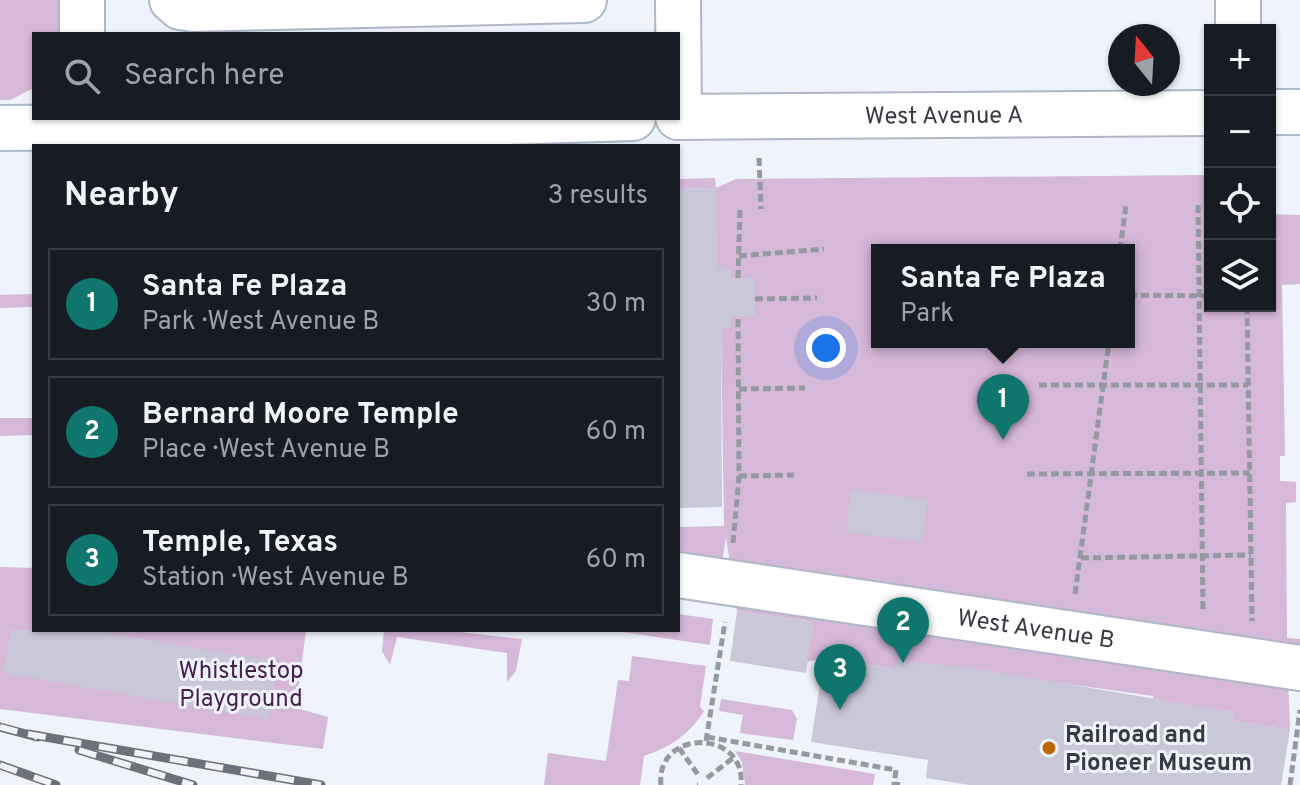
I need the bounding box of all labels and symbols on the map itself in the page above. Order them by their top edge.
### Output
north arrow [1108,24,1180,96]
street label: West Avenue A [865,101,1023,133]
your location [806,328,846,368]
pin: 1 [977,374,1029,440]
pin: 2 [877,597,929,663]
street label: West Avenue B [955,604,1116,657]
pin: 3 [814,644,866,710]
park label: Whistlestop Playground [178,657,304,715]
place label: Railroad and Pioneer Museum [1065,721,1252,779]
marker: Railroad and Pioneer Museum [1040,739,1058,757]

